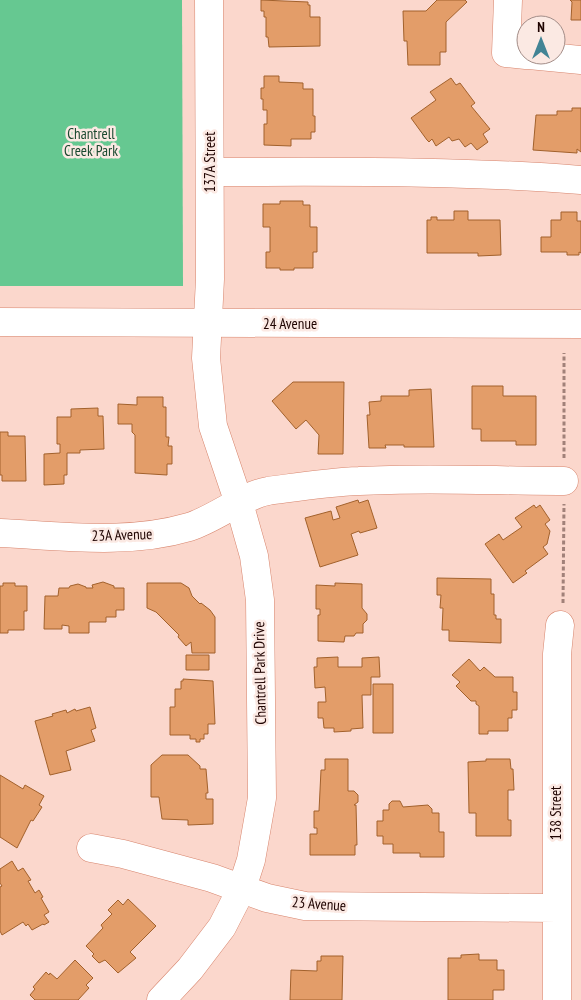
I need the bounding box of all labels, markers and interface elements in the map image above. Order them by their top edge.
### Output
north arrow [516,15,566,65]
text: N [537,18,545,36]
park label: Chantrell Creek Park [64,124,118,160]
street label: 137A Street [200,132,219,192]
street label: 24 Avenue [263,314,317,333]
street label: 23A Avenue [91,524,153,545]
street label: Chantrell Park Drive [249,621,270,725]
street label: 138 Street [546,786,565,840]
street label: 23 Avenue [291,892,347,915]

